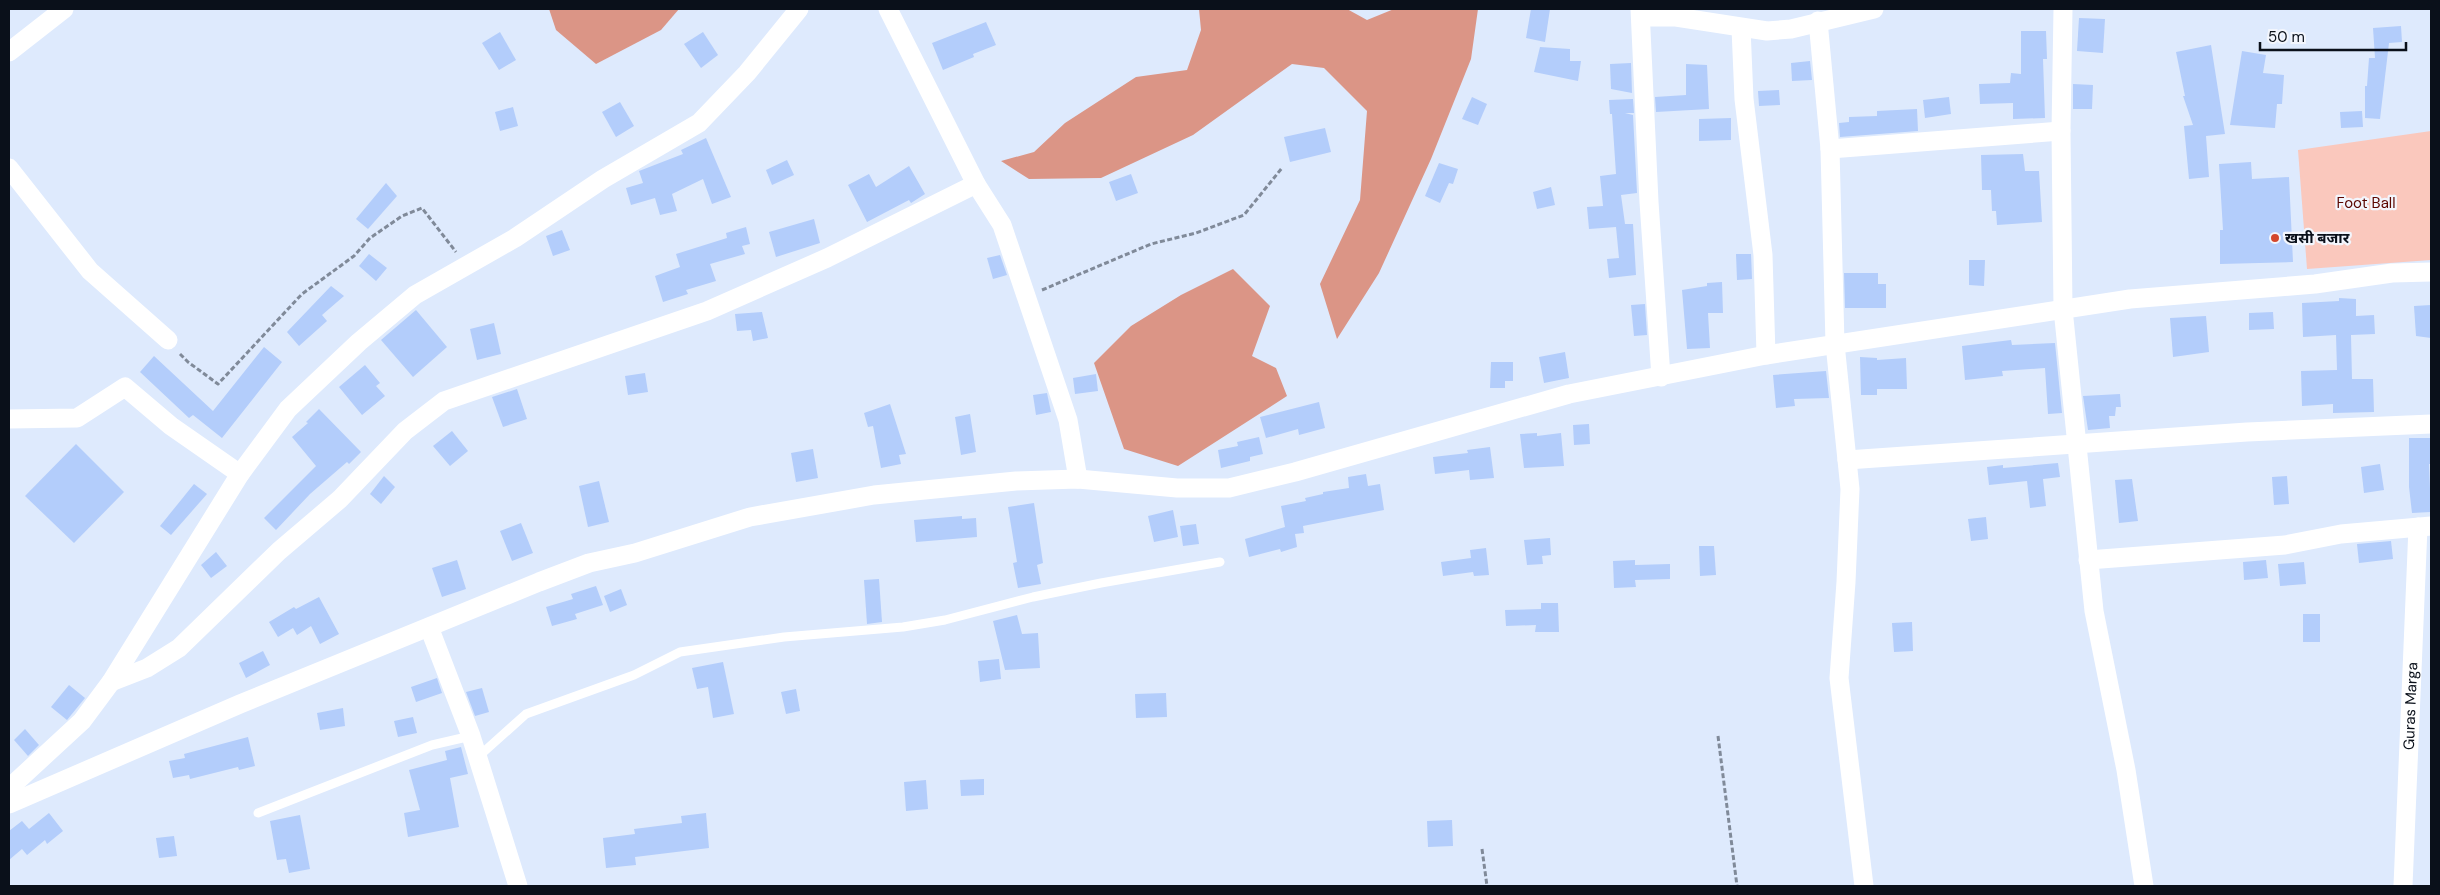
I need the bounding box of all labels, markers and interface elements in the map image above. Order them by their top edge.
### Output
scale bar [2260,20,2406,52]
text: 50 m [2268,27,2305,47]
park label: Foot Ball [2337,193,2395,213]
place label: खसी बजार [2285,228,2350,248]
marker: खसी बजार [2269,232,2281,244]
street label: Guras Marga [2399,662,2422,751]

